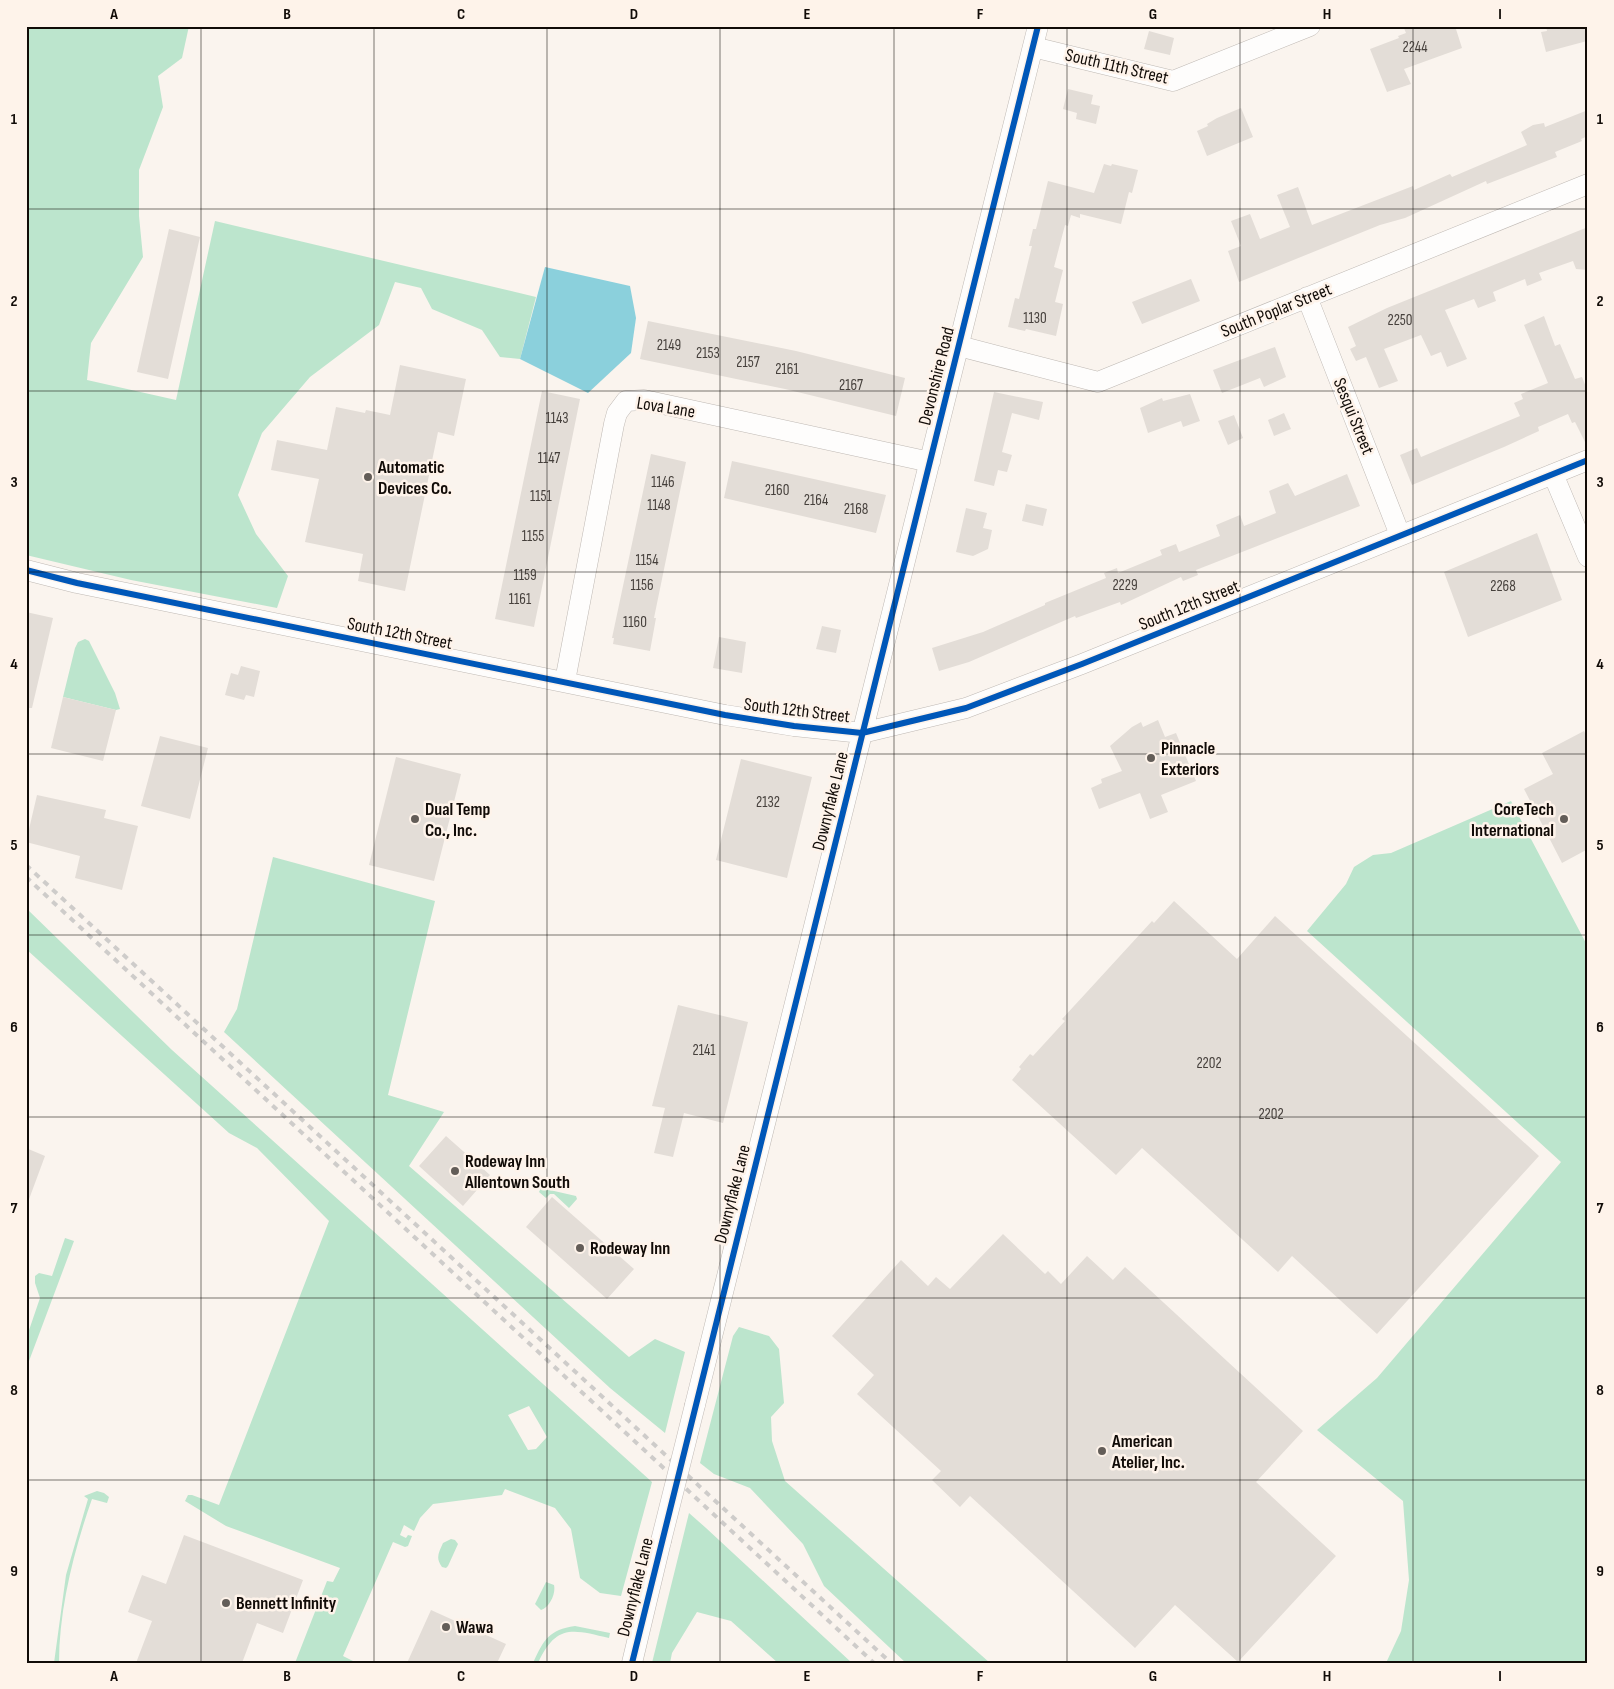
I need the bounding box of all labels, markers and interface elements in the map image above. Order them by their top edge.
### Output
text: A [109,5,118,24]
text: B [283,5,291,24]
text: C [457,5,465,24]
text: D [630,5,638,24]
text: E [804,5,811,24]
text: F [977,5,984,24]
text: G [1149,5,1157,24]
text: H [1323,5,1331,24]
text: I [1498,5,1502,24]
house number: 2244 [1403,38,1427,57]
street label: South 11th Street [1063,44,1171,89]
text: 1 [11,110,18,129]
text: 1 [1597,110,1604,129]
street label: South Poplar Street [1218,279,1335,342]
text: 2 [10,292,18,311]
text: 2 [1596,292,1604,311]
house number: 1130 [1023,309,1047,328]
house number: 2250 [1387,311,1413,330]
street label: Devonshire Road [914,325,959,427]
house number: 2149 [657,336,681,355]
house number: 2153 [696,344,720,363]
house number: 2157 [736,353,760,372]
house number: 2161 [775,360,799,379]
street label: Sesqui Street [1329,375,1379,458]
house number: 2167 [839,376,863,395]
street label: Lova Lane [635,393,697,422]
house number: 1143 [545,409,569,428]
house number: 1147 [538,449,560,468]
place label: Automatic Devices Co. [377,457,452,499]
marker: Automatic Devices Co. [362,471,374,483]
text: 3 [10,473,18,492]
house number: 1146 [651,473,675,492]
text: 3 [1596,473,1604,492]
house number: 2160 [765,481,789,500]
house number: 1151 [530,487,553,506]
house number: 2164 [804,491,828,510]
house number: 1148 [647,496,671,515]
house number: 2168 [844,500,868,519]
house number: 1155 [522,527,544,546]
house number: 1154 [636,551,658,570]
house number: 1159 [513,566,537,585]
house number: 1156 [630,576,654,595]
house number: 2229 [1112,576,1138,595]
street label: South 12th Street [1136,576,1243,635]
house number: 2268 [1490,577,1516,596]
house number: 1161 [509,590,532,609]
street label: South 12th Street [346,613,455,654]
house number: 1160 [623,613,647,632]
text: 4 [10,655,18,674]
text: 4 [1596,655,1604,674]
street label: South 12th Street [743,694,852,727]
place label: Pinnacle Exteriors [1161,738,1219,780]
street label: Downyflake Lane [808,750,853,853]
marker: Pinnacle Exteriors [1145,752,1157,764]
house number: 2132 [756,793,780,812]
place label: Dual Temp Co., Inc. [425,799,490,841]
place label: CoreTech International [1471,799,1554,841]
marker: Dual Temp Co., Inc. [409,813,421,825]
marker: CoreTech International [1558,813,1570,825]
text: 5 [10,836,18,855]
text: 5 [1596,836,1604,855]
text: 6 [10,1018,18,1037]
text: 6 [1596,1018,1604,1037]
house number: 2141 [692,1041,716,1060]
house number: 2202 [1196,1054,1222,1073]
house number: 2202 [1258,1105,1284,1124]
street label: Downyflake Lane [710,1143,755,1246]
place label: Rodeway Inn Allentown South [464,1151,570,1193]
marker: Rodeway Inn Allentown South [449,1165,461,1177]
text: 7 [11,1199,18,1218]
text: 7 [1597,1199,1604,1218]
place label: Rodeway Inn [590,1238,670,1259]
marker: Rodeway Inn [574,1242,586,1254]
text: 8 [10,1381,18,1400]
text: 8 [1596,1381,1604,1400]
place label: American Atelier, Inc. [1111,1431,1185,1473]
marker: American Atelier, Inc. [1096,1445,1108,1457]
street label: Downyflake Lane [613,1536,658,1639]
text: 9 [10,1562,18,1581]
text: 9 [1596,1562,1604,1581]
place label: Bennett Infinity [236,1593,337,1614]
marker: Bennett Infinity [220,1597,232,1609]
place label: Wawa [456,1617,493,1638]
marker: Wawa [440,1621,452,1633]
text: A [109,1667,118,1686]
text: B [283,1667,291,1686]
text: C [457,1667,465,1686]
text: D [630,1667,638,1686]
text: E [804,1667,811,1686]
text: F [977,1667,984,1686]
text: G [1149,1667,1157,1686]
text: H [1323,1667,1331,1686]
text: I [1498,1667,1502,1686]

